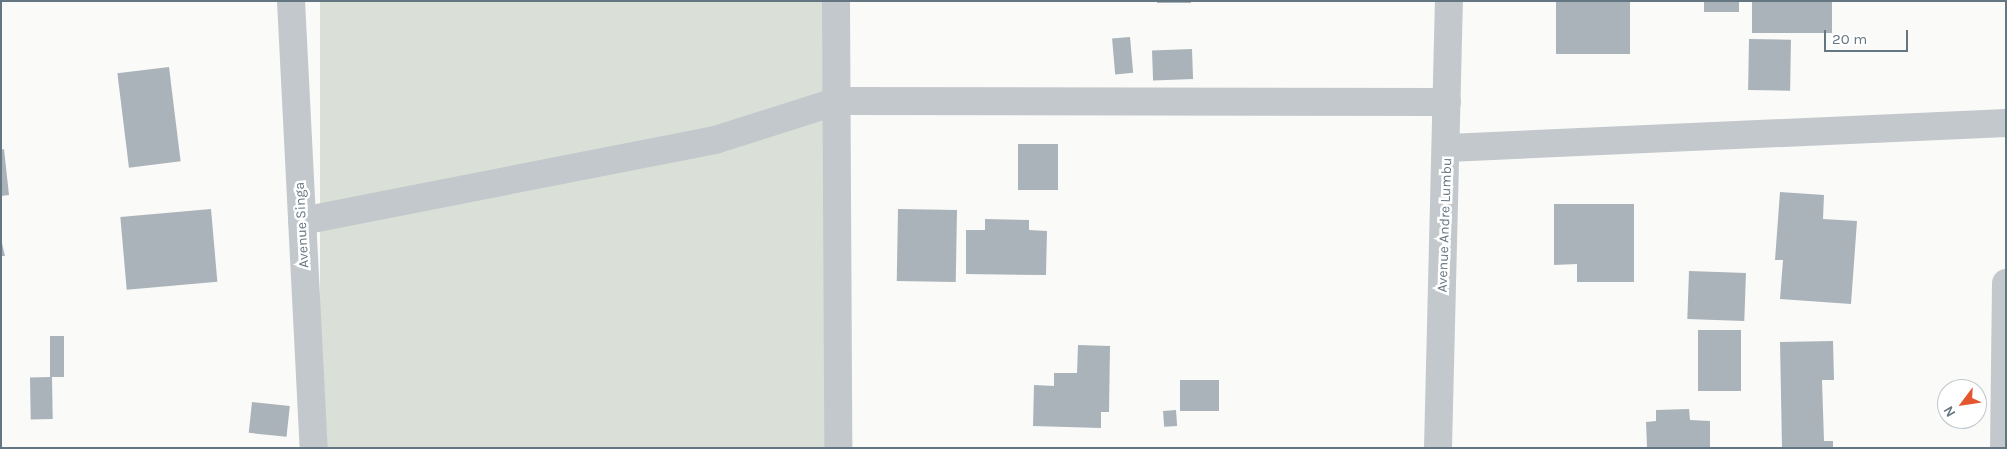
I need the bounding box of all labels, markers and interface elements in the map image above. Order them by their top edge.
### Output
scale bar [1827,20,1911,52]
text: 20 m [1832,30,1867,48]
street label: Avenue Andre Lumbu [1434,157,1456,293]
street label: Avenue Singa [291,182,313,268]
north arrow [1937,379,1987,429]
text: N [1940,403,1959,420]

